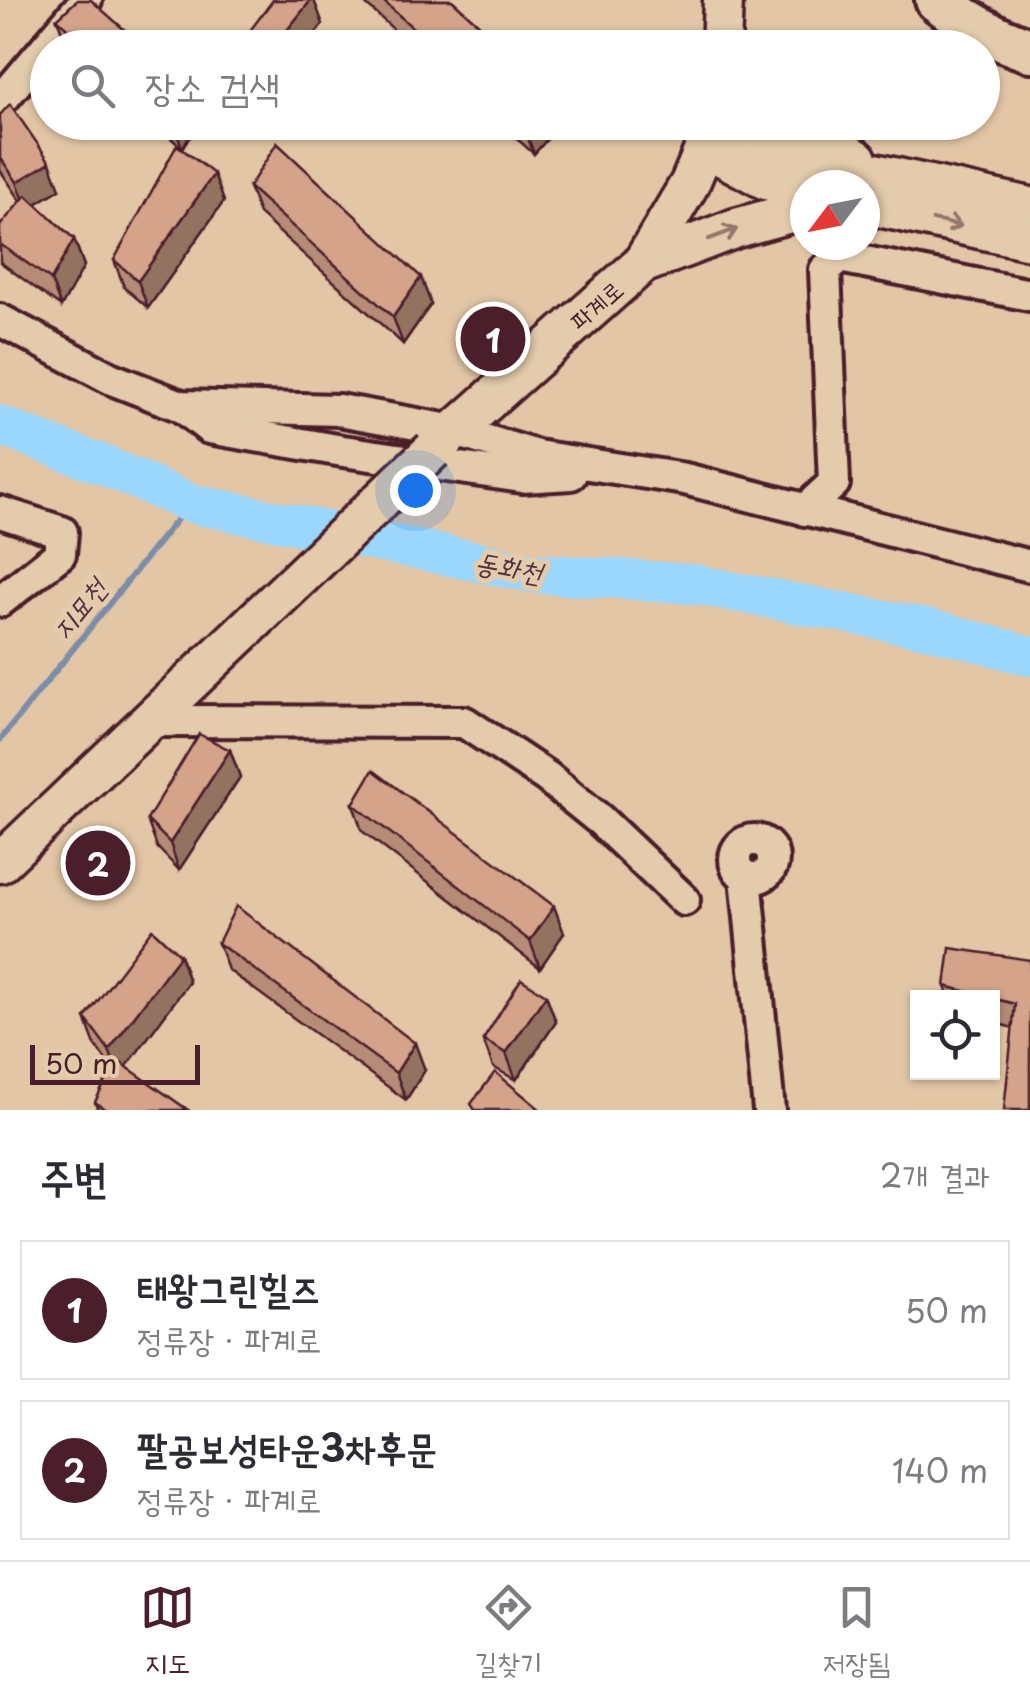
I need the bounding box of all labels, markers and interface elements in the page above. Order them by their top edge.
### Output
search box [30,30,1000,140]
text: 장소 검색 [145,57,280,114]
icon: search [65,58,120,113]
north arrow [790,170,880,260]
one-way arrow [931,214,963,233]
one-way arrow [707,223,737,241]
street label: 파계로 [561,271,631,339]
pin: 1 [460,302,526,376]
your location [390,465,441,516]
water label: 동화천 [472,539,548,593]
water label: 지묘천 [40,566,118,648]
pin: 2 [66,826,130,900]
map controls [910,990,1000,1080]
button: locate [910,990,1000,1080]
scale bar [30,1040,200,1084]
text: 50 m [45,1041,118,1084]
text: 주변 [40,1144,108,1207]
text: 2개 결과 [880,1151,990,1199]
text: 태왕그린힐즈 [137,1258,320,1315]
text: 1 [67,1286,82,1334]
text: 50 m [905,1286,988,1334]
text: 정류장 · 파계로 [137,1315,321,1363]
text: 팔공보성타운3차후문 [137,1418,437,1475]
text: 2 [63,1446,86,1494]
text: 140 m [892,1446,988,1494]
text: 정류장 · 파계로 [137,1475,321,1523]
tab: 지도 [140,1580,195,1683]
tab: 길찾기 [475,1580,543,1683]
tab: 저장됨 [822,1580,890,1683]

